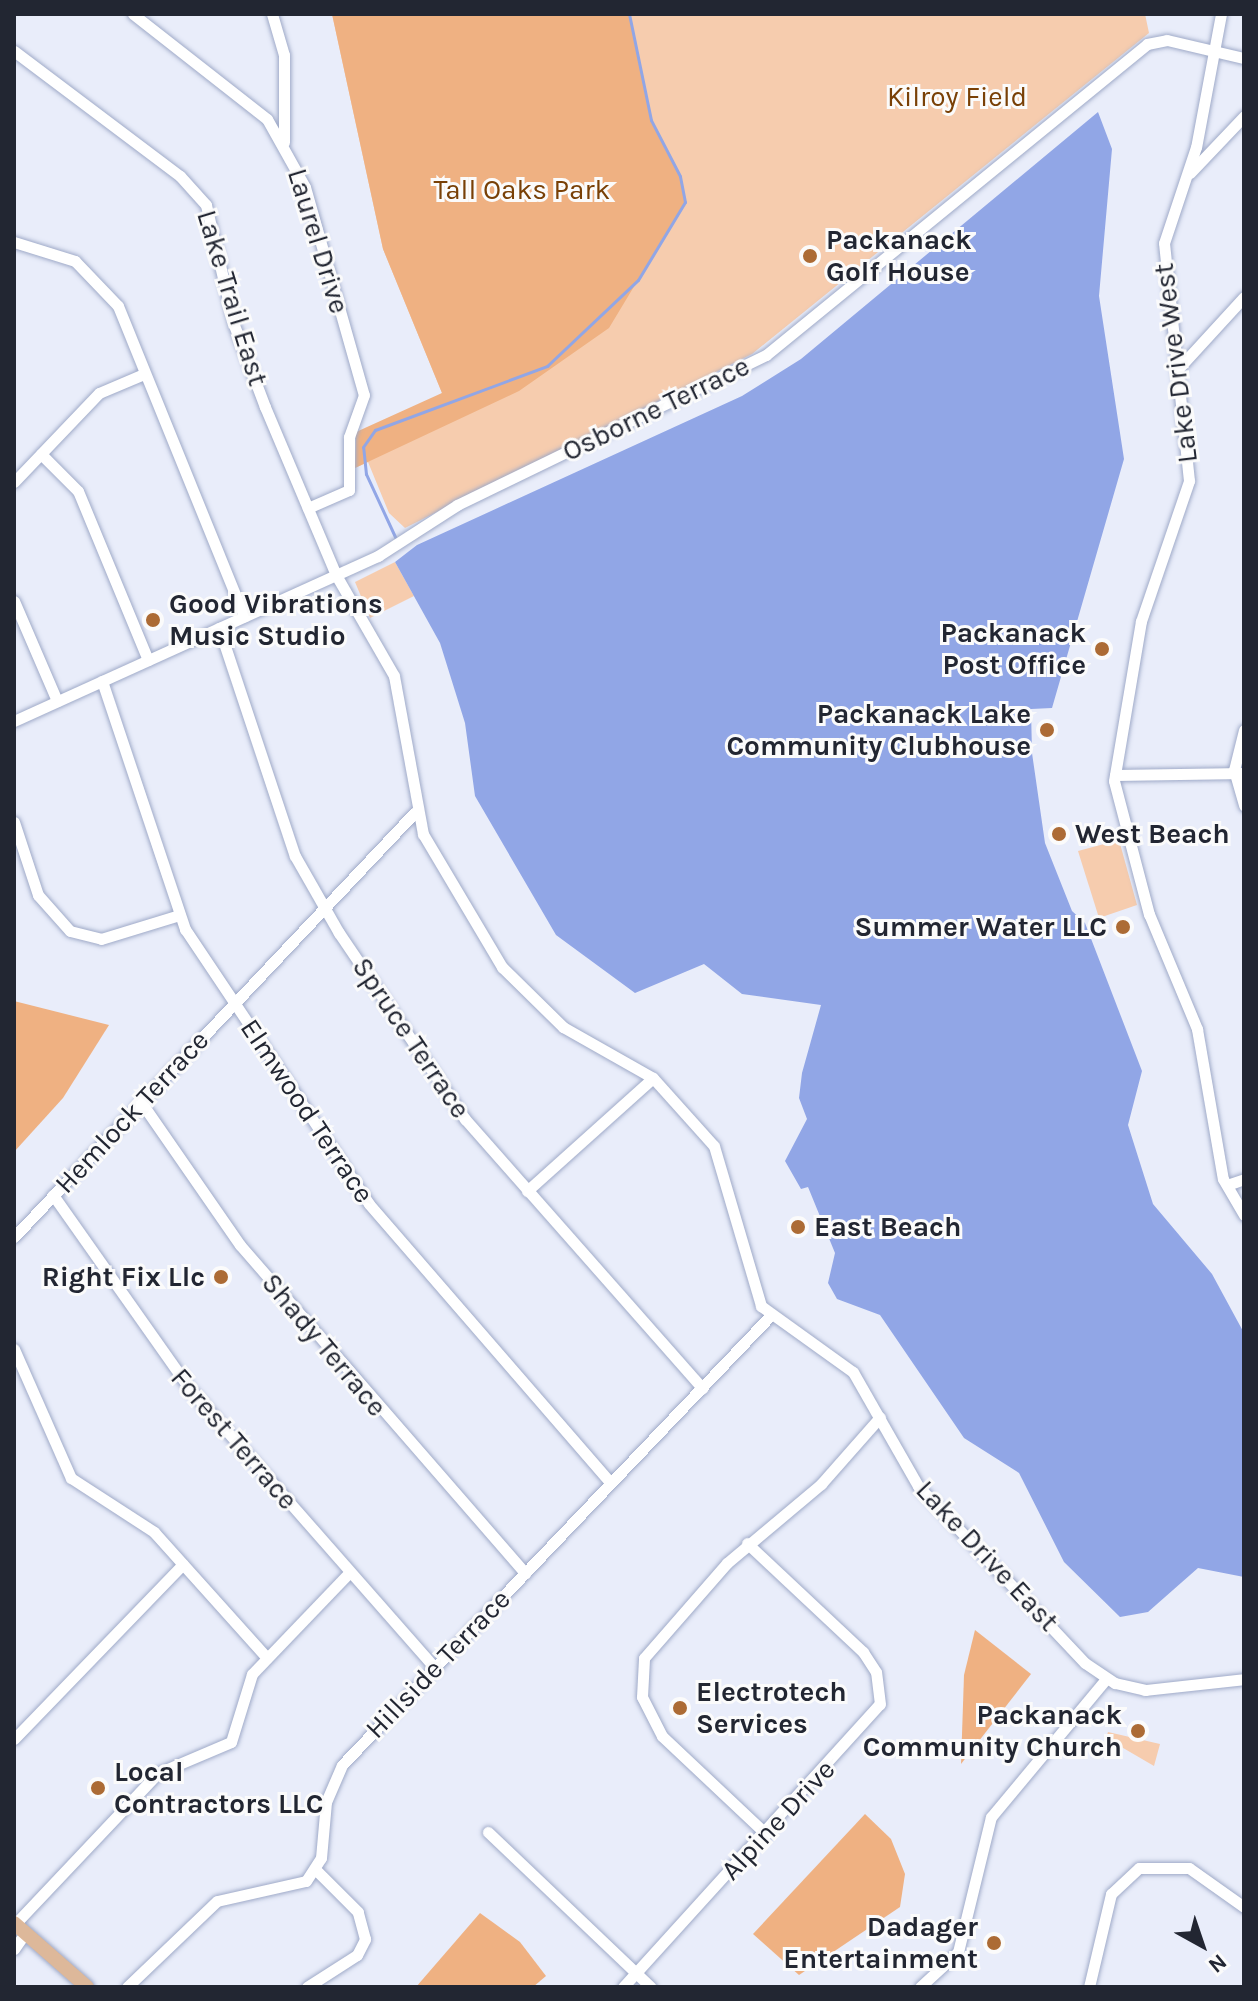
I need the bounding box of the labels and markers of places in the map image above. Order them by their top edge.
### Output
place label: Packanack Golf House [826,223,972,289]
marker: Packanack Golf House [801,247,819,265]
place label: Good Vibrations Music Studio [169,587,383,653]
marker: Good Vibrations Music Studio [144,611,162,629]
place label: Packanack Post Office [940,616,1086,682]
marker: Packanack Post Office [1093,640,1111,658]
place label: Packanack Lake Community Clubhouse [726,697,1031,763]
marker: Packanack Lake Community Clubhouse [1038,721,1056,739]
place label: West Beach [1075,817,1230,851]
marker: West Beach [1050,825,1068,843]
place label: Summer Water LLC [854,910,1107,944]
marker: Summer Water LLC [1114,918,1132,936]
place label: East Beach [814,1210,961,1244]
marker: East Beach [789,1218,807,1236]
place label: Right Fix Llc [42,1260,205,1294]
marker: Right Fix Llc [212,1268,230,1286]
place label: Electrotech Services [696,1675,847,1741]
place label: Packanack Community Church [863,1698,1122,1764]
marker: Electrotech Services [671,1699,689,1717]
marker: Packanack Community Church [1129,1722,1147,1740]
place label: Local Contractors LLC [114,1755,323,1821]
marker: Local Contractors LLC [89,1779,107,1797]
place label: Dadager Entertainment [783,1910,978,1976]
marker: Dadager Entertainment [985,1934,1003,1952]

